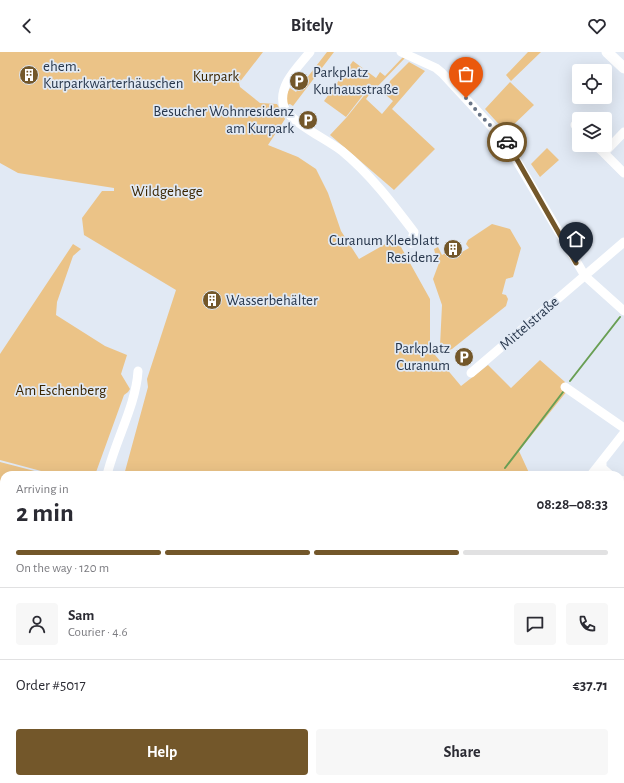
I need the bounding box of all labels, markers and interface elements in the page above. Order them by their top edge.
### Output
icon: back [16,15,38,37]
icon: heart [586,15,608,37]
text: Bitely [291,17,333,35]
pin [449,57,483,98]
place label: ehem. Kurparkwärterhäuschen [43,59,183,91]
icon: bag [455,63,477,85]
building icon: ehem. Kurparkwärterhäuschen [18,64,40,86]
map controls [572,64,612,152]
button: locate [572,64,612,104]
place label: Parkplatz Kurhausstraße [313,65,399,97]
park label: Kurpark [193,69,239,84]
parking icon: Parkplatz Kurhausstraße [288,70,310,92]
place label: Besucher Wohnresidenz am Kurpark [153,104,294,136]
parking icon: Besucher Wohnresidenz am Kurpark [297,109,319,131]
button: layers [572,112,612,152]
courier [487,122,527,162]
icon: car [496,131,518,153]
park label: Wildgehege [131,184,203,199]
pin [559,222,593,263]
icon: home [565,228,587,250]
place label: Curanum Kleeblatt Residenz [329,233,439,265]
building icon: Curanum Kleeblatt Residenz [442,238,464,260]
building icon: Wasserbehälter [201,289,223,311]
place label: Wasserbehälter [226,293,318,308]
street label: Mittelstraße [497,294,562,353]
place label: Parkplatz Curanum [395,341,450,373]
parking icon: Parkplatz Curanum [453,346,475,368]
park label: Am Eschenberg [16,383,107,398]
text: Arriving in [16,483,69,496]
text: 08:28–08:33 [536,497,608,512]
text: 2 min [16,500,74,526]
text: On the way · 120 m [16,562,109,575]
button: person [16,603,58,645]
button: chat [514,603,556,645]
button: phone [566,603,608,645]
text: Sam [68,608,94,623]
text: Courier · 4.6 [68,626,128,639]
text: Order #5017 [16,678,86,693]
text: €37.71 [573,678,608,693]
button: Help [16,729,308,775]
button: Share [316,729,608,775]

